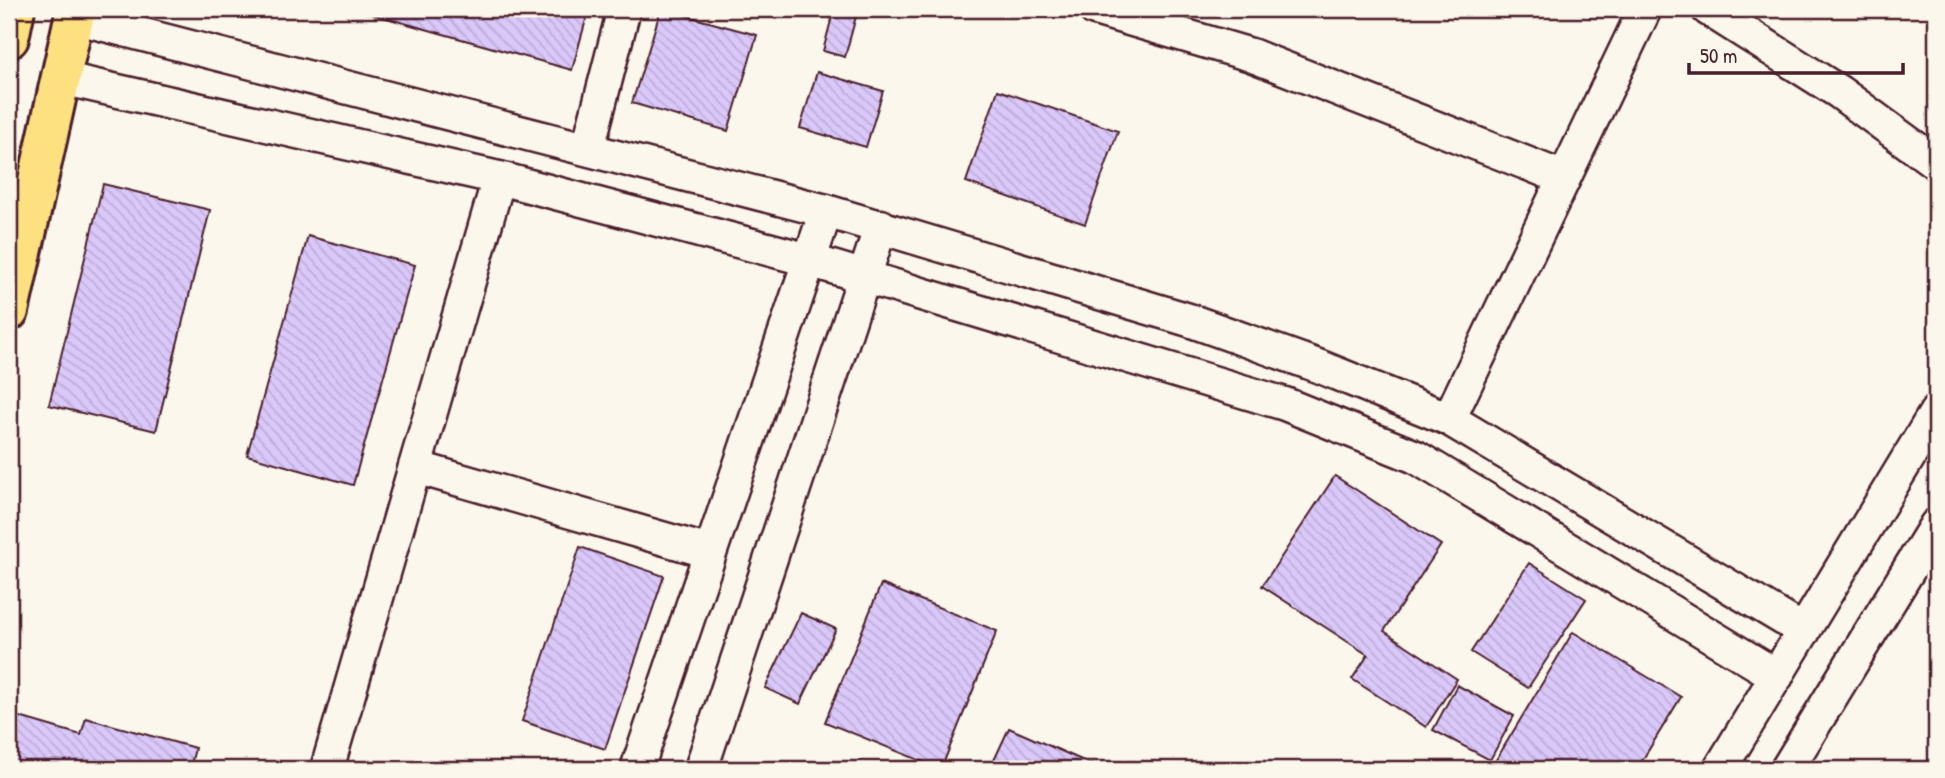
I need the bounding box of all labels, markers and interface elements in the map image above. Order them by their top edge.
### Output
scale bar [1689,32,1903,76]
text: 50 m [1700,41,1737,70]

